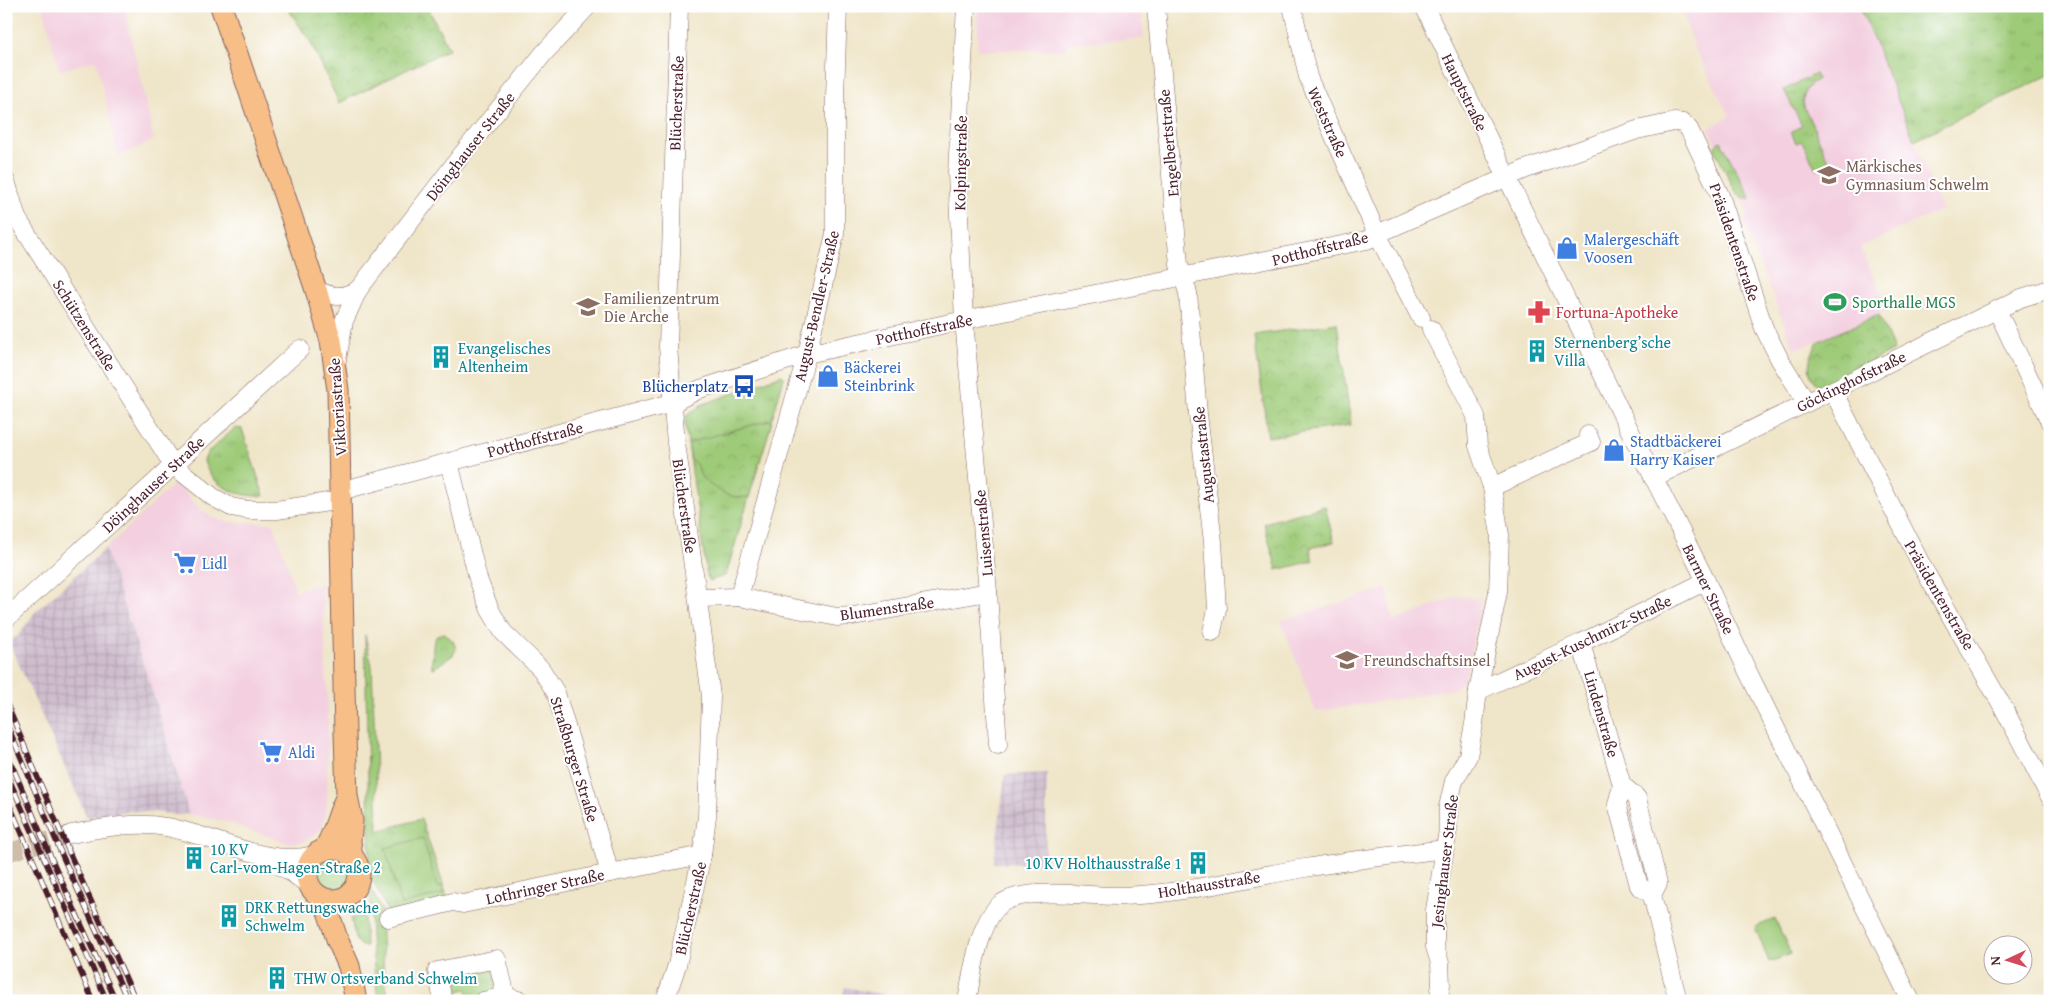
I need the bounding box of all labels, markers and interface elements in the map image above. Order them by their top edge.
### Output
street label: Hauptstraße [1436,49,1494,135]
street label: Blücherstraße [662,55,690,151]
street label: Weststraße [1302,83,1354,161]
street label: Döinghauser Straße [420,86,520,206]
street label: Engelbertstraße [1151,88,1185,198]
street label: Kolpingstraße [947,115,973,211]
place label: Märkisches Gymnasium Schwelm [1846,154,1989,196]
school or university icon: Märkisches Gymnasium Schwelm [1816,162,1842,188]
street label: Präsidentenstraße [1704,180,1766,304]
street label: Potthoffstraße [1269,224,1371,272]
place label: Malergeschäft Voosen [1584,227,1680,269]
street label: August-Bendler-Straße [787,228,845,384]
shop icon: Malergeschäft Voosen [1554,235,1580,261]
street label: Schützenstraße [47,274,123,376]
place label: Familienzentrum Die Arche [604,286,719,328]
sports icon: Sporthalle MGS [1822,289,1848,315]
place label: Sporthalle MGS [1852,290,1956,314]
school or university icon: Familienzentrum Die Arche [575,294,601,320]
pharmacy icon: Fortuna-Apotheke [1526,299,1552,325]
place label: Fortuna-Apotheke [1556,300,1678,324]
street label: Potthoffstraße [873,307,975,351]
place label: Sternenberg’sche Villa [1554,330,1671,372]
place label: Evangelisches Altenheim [458,336,551,378]
building icon: Sternenberg’sche Villa [1524,338,1550,364]
building icon: Evangelisches Altenheim [428,344,454,370]
street label: Göckinghofstraße [1792,344,1910,418]
place label: Bäckerei Steinbrink [844,355,916,397]
street label: Viktoriastraße [322,357,352,457]
shop icon: Bäckerei Steinbrink [815,363,841,389]
bus stop icon: Blücherplatz [731,373,757,399]
place label: Blücherplatz [643,374,728,398]
street label: Augustastraße [1186,405,1220,505]
street label: Potthoffstraße [484,415,586,463]
place label: Stadtbäckerei Harry Kaiser [1630,429,1722,471]
street label: Döinghauser Straße [96,430,210,538]
shop icon: Stadtbäckerei Harry Kaiser [1601,437,1627,463]
street label: Blücherstraße [667,457,703,555]
street label: Luisenstraße [967,489,999,577]
street label: Präsidentenstraße [1899,535,1981,655]
street label: Barmer Straße [1677,540,1741,638]
supermarket icon: Lidl [172,550,198,576]
place label: Lidl [202,551,228,575]
street label: August-Kuschmirz-Straße [1509,588,1675,686]
street label: Blumenstraße [838,590,936,626]
school or university icon: Freundschaftsinsel [1334,647,1360,673]
place label: Freundschaftsinsel [1364,648,1491,672]
street label: Lindenstraße [1578,668,1626,760]
street label: Straßburger Straße [544,693,606,825]
supermarket icon: Aldi [258,739,284,765]
place label: Aldi [288,740,316,764]
street label: Jesinghauser Straße [1424,793,1464,931]
place label: 10 KV Carl-vom-Hagen-Straße 2 [210,837,381,879]
building icon: 10 KV Carl-vom-Hagen-Straße 2 [181,845,207,871]
building icon: 10 KV Holthausstraße 1 [1185,850,1211,876]
place label: 10 KV Holthausstraße 1 [1025,851,1182,875]
street label: Blücherstraße [668,859,712,957]
street label: Lothringer Straße [484,862,606,910]
street label: Holthausstraße [1156,864,1262,904]
place label: DRK Rettungswache Schwelm [245,895,379,937]
building icon: DRK Rettungswache Schwelm [216,903,242,929]
north arrow [1984,934,2034,984]
text: N [1985,955,2005,966]
building icon: THW Ortsverband Schwelm [264,965,290,991]
place label: THW Ortsverband Schwelm [294,966,477,990]

